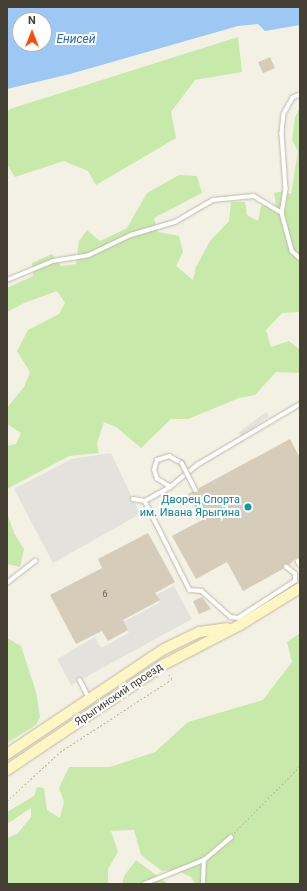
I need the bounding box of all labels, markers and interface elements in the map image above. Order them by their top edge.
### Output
north arrow [12,12,52,52]
text: N [28,14,36,27]
water label: Енисей [56,33,96,47]
place label: Дворец Спорта им. Ивана Ярыгина [140,494,240,520]
marker: Дворец Спорта им. Ивана Ярыгина [243,502,253,512]
house number: 6 [102,589,108,599]
street label: Ярыгинский проезд [73,661,165,729]

